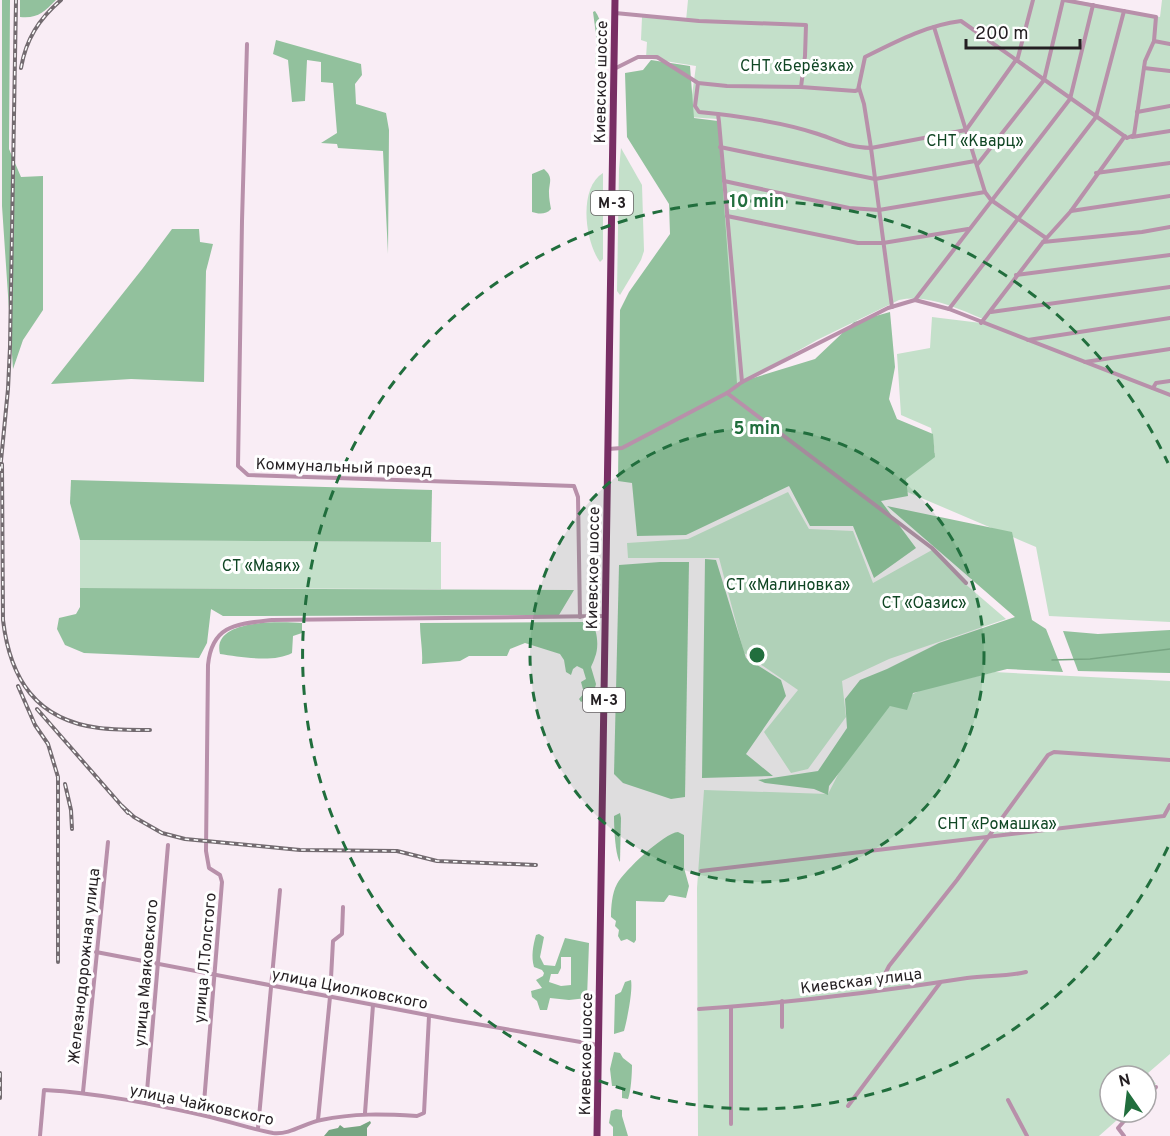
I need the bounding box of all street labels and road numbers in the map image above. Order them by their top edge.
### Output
street label: Киевское шоссе [591,20,613,144]
road number: М-3 [591,191,633,215]
street label: Коммунальный проезд [255,455,433,481]
street label: Киевское шоссе [583,506,605,630]
road number: М-3 [583,688,625,712]
street label: Железнодорожная улица [65,867,105,1065]
street label: улица Л.Толстого [190,892,222,1024]
street label: улица Маяковского [131,898,163,1048]
street label: улица Циолковского [270,965,429,1015]
street label: Киевская улица [799,965,923,999]
street label: Киевское шоссе [576,992,598,1116]
street label: улица Чайковского [128,1081,276,1131]

